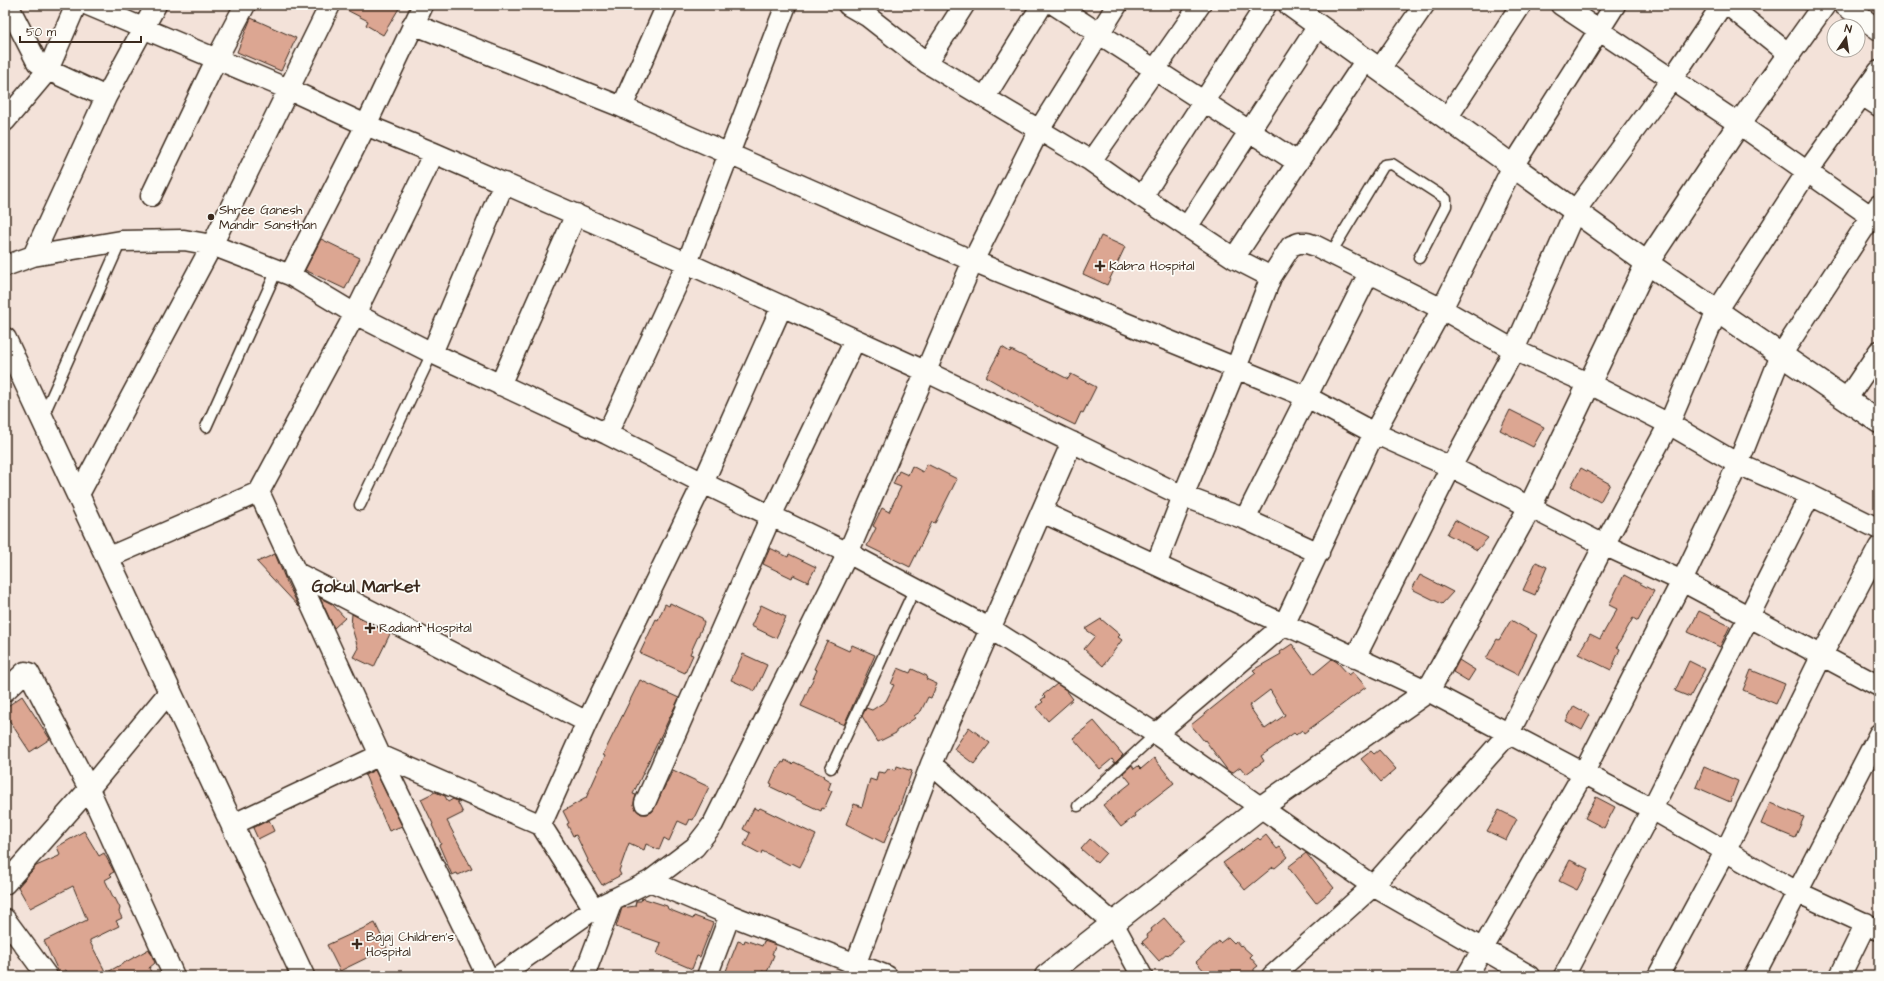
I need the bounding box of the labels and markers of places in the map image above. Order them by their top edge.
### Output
place label: Shree Ganesh Mandir Sansthan [219,201,317,234]
marker: Shree Ganesh Mandir Sansthan [206,212,216,222]
place label: Kabra Hospital [1109,257,1195,275]
marker: Kabra Hospital [1094,260,1106,272]
place label: Radiant Hospital [379,619,472,637]
marker: Radiant Hospital [364,622,376,634]
place label: Bajaj Children's Hospital [366,928,454,961]
marker: Bajaj Children's Hospital [351,938,363,950]

